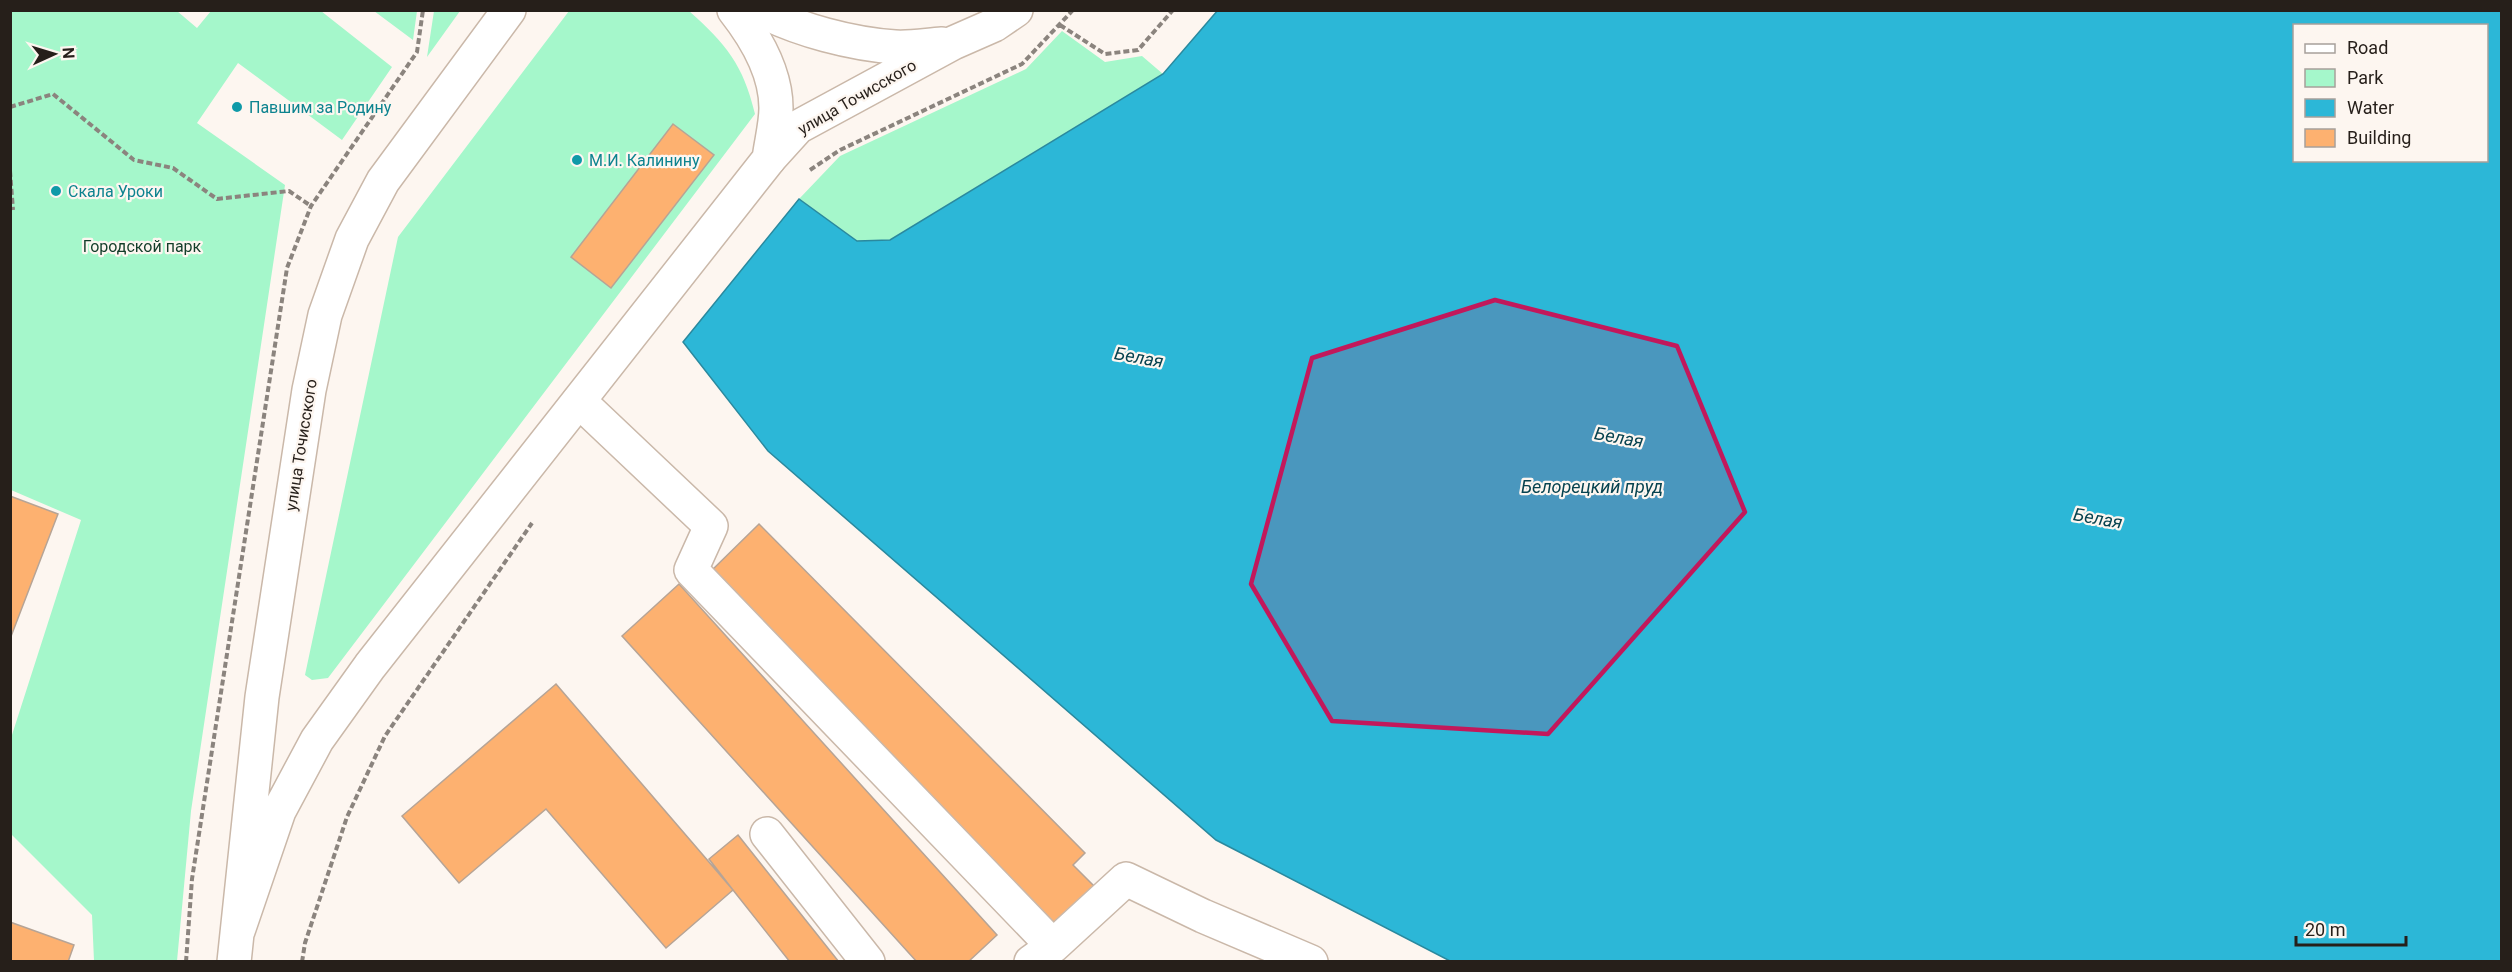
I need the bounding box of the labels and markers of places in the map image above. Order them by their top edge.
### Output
place label: Павшим за Родину [249,98,392,117]
marker: Павшим за Родину [230,100,244,114]
place label: М.И. Калинину [589,151,700,170]
marker: М.И. Калинину [570,153,584,167]
place label: Скала Уроки [68,182,163,201]
marker: Скала Уроки [49,184,63,198]

